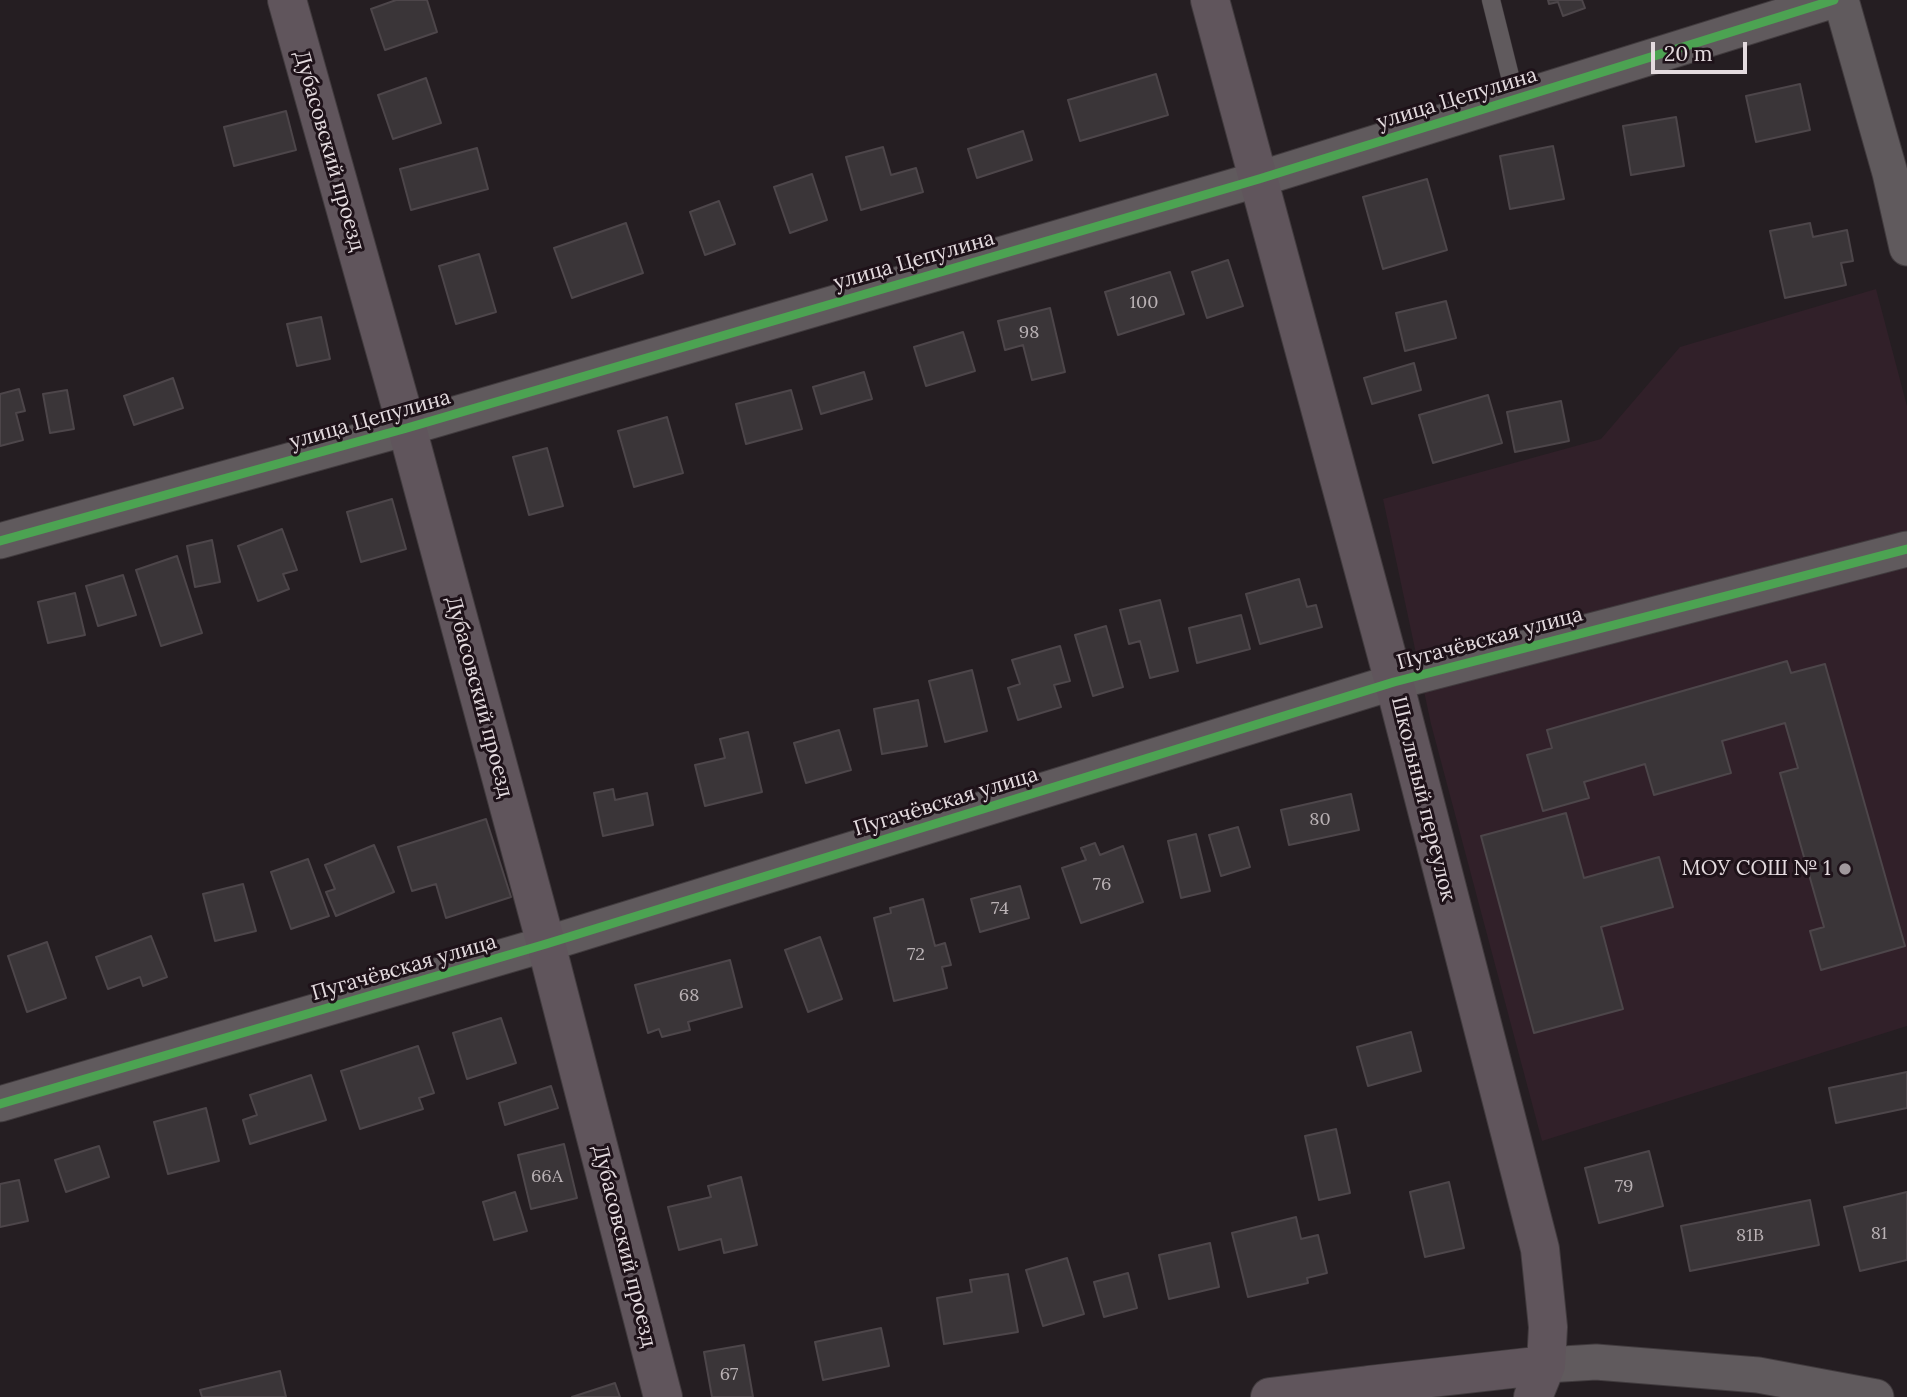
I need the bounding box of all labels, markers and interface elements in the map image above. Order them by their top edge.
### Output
scale bar [1655,28,1751,72]
text: 20 m [1664,40,1713,67]
street label: Дубасовский проезд [288,48,370,254]
street label: улица Цепулина [1374,63,1540,135]
street label: улица Цепулина [831,226,997,296]
house number: 100 [1130,292,1158,314]
house number: 98 [1019,322,1039,344]
street label: улица Цепулина [287,385,453,455]
street label: Дубасовский проезд [440,593,518,801]
street label: Пугачёвская улица [1394,602,1586,676]
street label: Школьный переулок [1385,694,1461,904]
street label: Пугачёвская улица [851,762,1041,842]
house number: 80 [1309,809,1331,831]
place label: МОУ СОШ № 1 [1681,856,1831,882]
marker: МОУ СОШ № 1 [1837,861,1853,877]
house number: 76 [1093,874,1111,896]
house number: 74 [991,898,1009,920]
street label: Пугачёвская улица [309,930,499,1006]
house number: 72 [907,944,925,966]
house number: 68 [679,985,699,1007]
street label: Дубасовский проезд [587,1142,661,1350]
house number: 66А [531,1166,563,1188]
house number: 79 [1615,1176,1633,1198]
house number: 81 [1871,1223,1887,1245]
house number: 81В [1736,1225,1764,1247]
house number: 67 [720,1364,738,1386]

